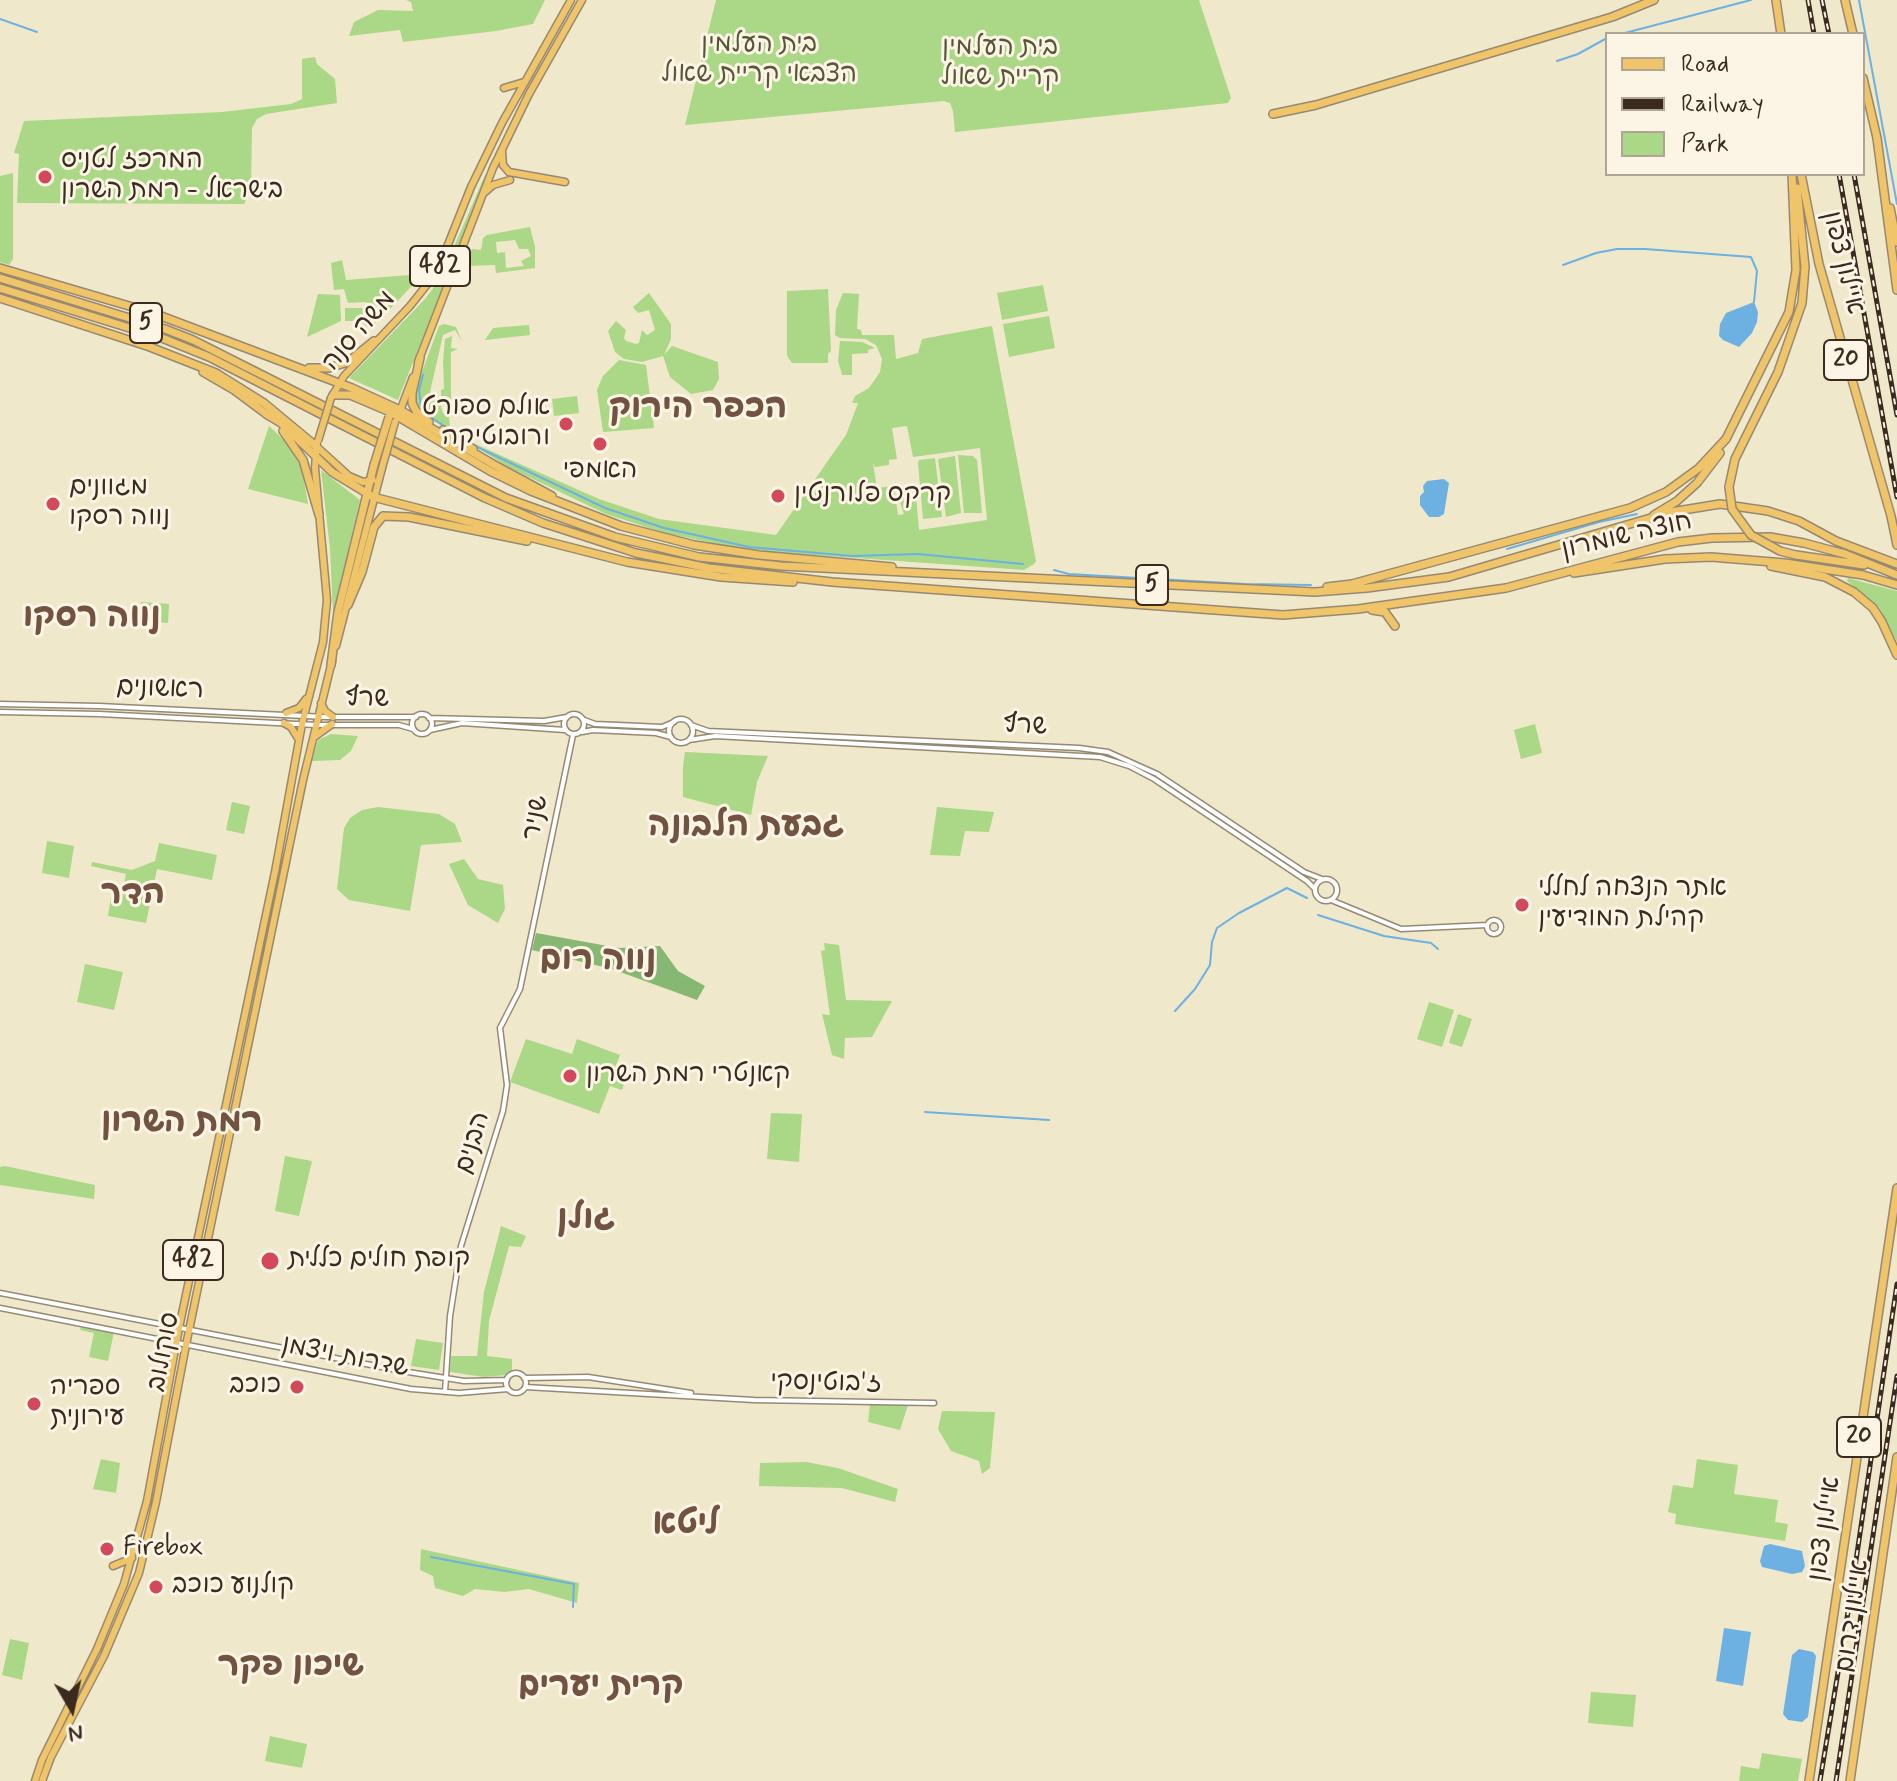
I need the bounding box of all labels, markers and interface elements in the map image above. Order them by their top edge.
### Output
park label: בית העלמין הצבאי קריית שאול [661,30,857,92]
legend [1605,32,1865,176]
park label: בית העלמין קריית שאול [941,33,1059,94]
text: Road [1681,49,1729,80]
text: Railway [1681,89,1764,120]
text: Park [1681,129,1729,160]
place label: המרכז לטניס בישראל - רמת השרון [61,146,283,208]
marker: המרכז לטניס בישראל - רמת השרון [36,168,54,186]
street label: איילון צפון [1814,208,1870,318]
road number: 482 [410,246,470,286]
street label: משה סנה [317,285,403,379]
road number: 5 [130,303,162,343]
road number: 20 [1824,340,1868,380]
district label: הכפר הירוק [609,390,787,430]
place label: אולם ספורט ורובוטיקה [422,393,550,454]
marker: אולם ספורט ורובוטיקה [557,415,575,433]
marker: האמפי [591,435,609,453]
place label: האמפי [563,456,637,488]
place label: מגוונים נווה רסקו [69,473,170,534]
place label: קרקס פלורנטין [794,480,951,512]
marker: קרקס פלורנטין [769,487,787,505]
marker: מגוונים נווה רסקו [44,495,62,513]
street label: חוצה שומרון [1559,507,1695,567]
road number: 5 [1136,565,1168,605]
district label: נווה רסקו [23,599,161,639]
street label: ראשונים [116,673,204,707]
street label: שרף [345,684,389,716]
street label: שרף [1002,710,1048,744]
street label: שניר [517,793,557,843]
district label: גבעת הלבונה [648,808,844,848]
place label: אתר הנצחה לחללי קהילת המודיעין [1538,874,1727,936]
district label: הדר [101,876,165,916]
marker: אתר הנצחה לחללי קהילת המודיעין [1513,896,1531,914]
district label: נווה רום [540,942,656,982]
place label: קאנטרי רמת השרון [586,1060,790,1092]
marker: קאנטרי רמת השרון [561,1067,579,1085]
district label: רמת השרון [101,1104,263,1144]
street label: הבנים [450,1108,498,1178]
district label: גולן [557,1201,615,1241]
road number: 482 [163,1240,223,1280]
place label: קופת חולים כללית [288,1245,470,1277]
marker: קופת חולים כללית [259,1250,281,1272]
street label: סוקולוב [142,1310,188,1394]
street label: שדרות ויצמן [279,1330,411,1386]
street label: ז'בוטינסקי [770,1367,882,1401]
place label: כוכב [229,1371,281,1403]
place label: ספריה עירונית [50,1373,124,1434]
marker: כוכב [288,1378,306,1396]
marker: ספריה עירונית [25,1395,43,1413]
road number: 20 [1837,1417,1881,1457]
street label: איילון צפון [1803,1475,1849,1583]
district label: ליטא [653,1506,719,1546]
place label: Firebox [123,1533,203,1565]
marker: Firebox [98,1540,116,1558]
street label: איילון דרום [1831,1557,1877,1675]
place label: קולנוע כוכב [172,1571,294,1603]
marker: קולנוע כוכב [147,1578,165,1596]
district label: שיכון פקר [218,1648,364,1688]
district label: קרית יערים [518,1668,684,1708]
north arrow [32,1669,112,1749]
text: N [66,1718,85,1748]

